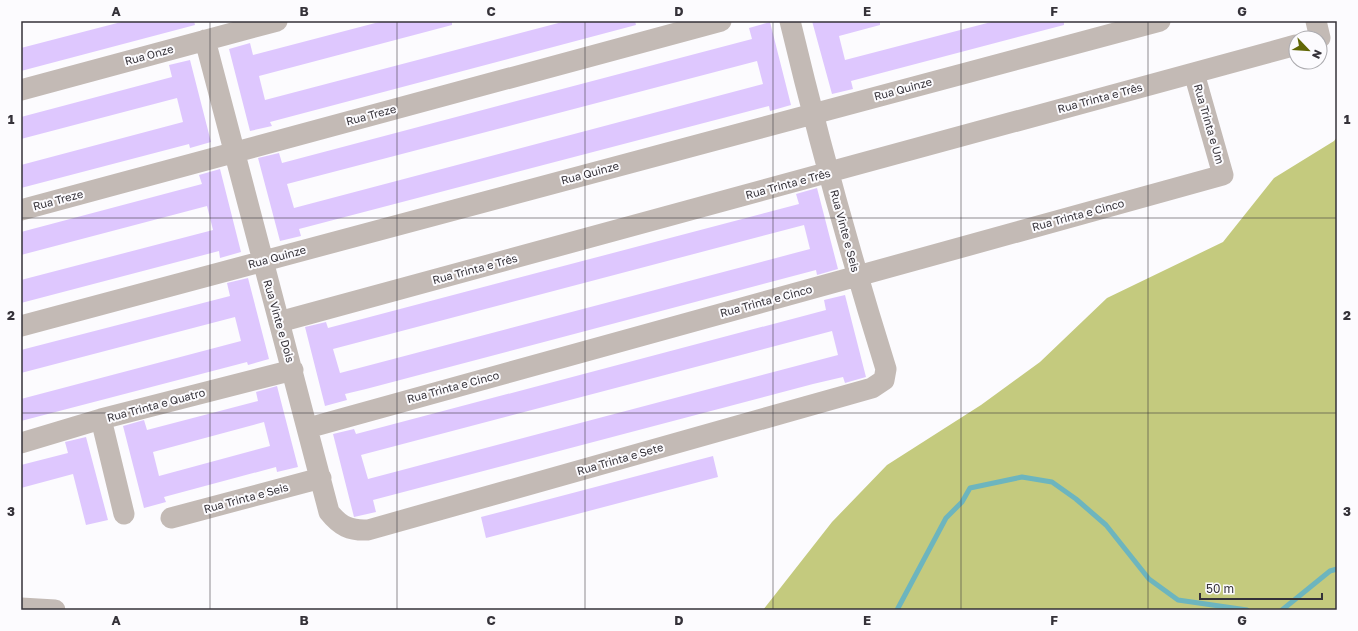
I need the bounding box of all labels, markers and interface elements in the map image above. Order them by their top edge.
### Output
text: A [111,3,121,19]
text: B [299,3,309,19]
text: C [486,3,496,19]
text: D [674,3,684,19]
text: E [863,3,871,19]
text: F [1050,3,1058,19]
text: G [1237,3,1247,19]
north arrow [1288,30,1328,70]
street label: Rua Onze [123,42,175,67]
text: N [1310,48,1325,61]
street label: Rua Quinze [873,75,933,102]
street label: Rua Trinta e Três [1056,80,1144,115]
street label: Rua Trinta e Um [1192,82,1227,165]
street label: Rua Treze [344,102,397,127]
text: 1 [8,111,15,127]
text: 1 [1344,111,1351,127]
street label: Rua Quinze [560,159,620,186]
street label: Rua Trinta e Três [744,166,832,201]
street label: Rua Treze [31,187,84,212]
street label: Rua Vinte e Seis [828,188,863,274]
street label: Rua Trinta e Cinco [1030,196,1126,233]
street label: Rua Quinze [247,243,307,270]
street label: Rua Trinta e Três [431,251,519,286]
street label: Rua Vinte e Dois [261,278,298,364]
street label: Rua Trinta e Cinco [718,282,814,319]
text: 2 [7,307,15,323]
text: 2 [1343,307,1351,323]
street label: Rua Trinta e Cinco [405,368,501,405]
street label: Rua Trinta e Quatro [105,385,207,424]
street label: Rua Trinta e Sete [575,440,665,477]
street label: Rua Trinta e Seis [202,480,290,515]
text: 3 [7,503,15,519]
text: 3 [1343,503,1351,519]
scale bar [1200,575,1322,601]
text: 50 m [1206,581,1234,596]
text: A [111,612,121,628]
text: B [299,612,309,628]
text: C [486,612,496,628]
text: D [674,612,684,628]
text: E [863,612,871,628]
text: F [1050,612,1058,628]
text: G [1237,612,1247,628]

